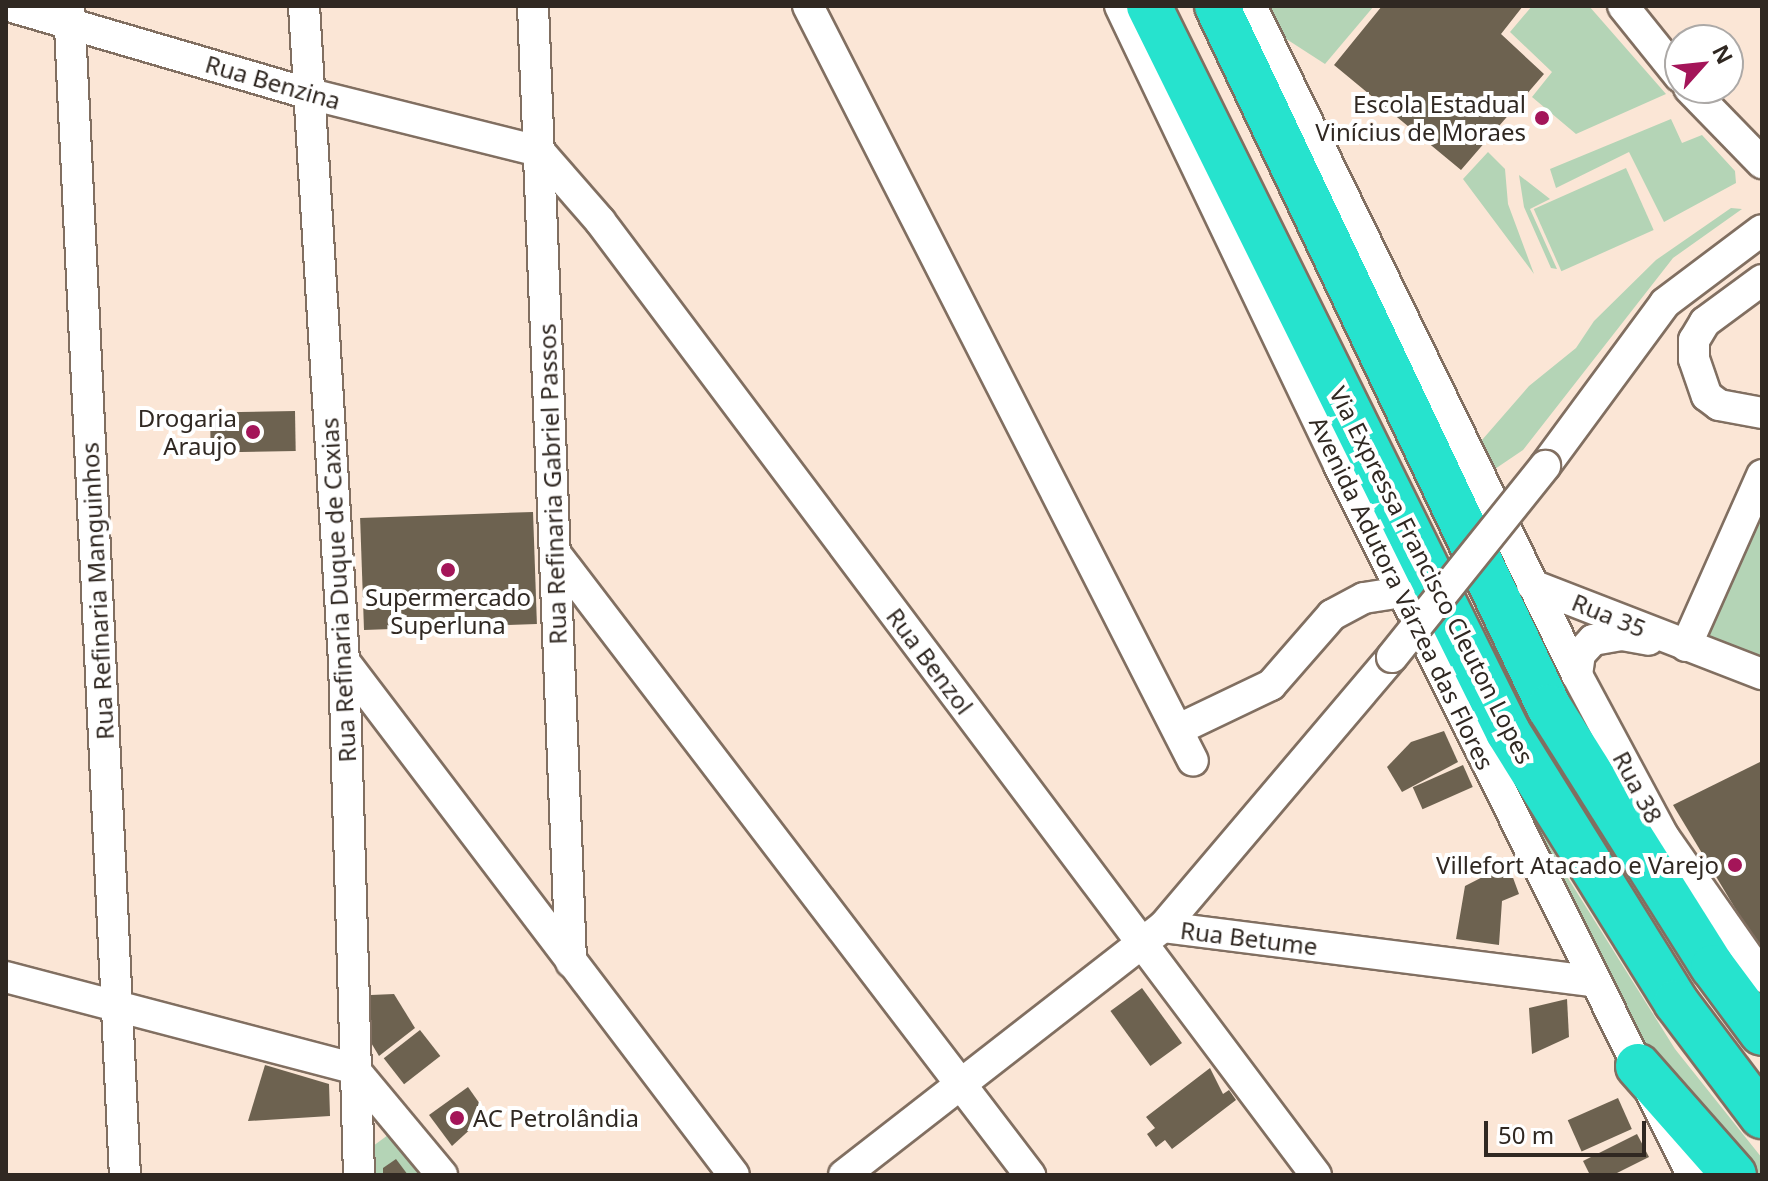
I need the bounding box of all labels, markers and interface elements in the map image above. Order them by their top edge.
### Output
north arrow [1664,24,1744,104]
text: N [1706,39,1741,69]
street label: Rua Benzina [202,49,344,115]
place label: Escola Estadual Vinícius de Moraes [1315,90,1526,146]
marker: Escola Estadual Vinícius de Moraes [1533,109,1551,127]
street label: Rua Refinaria Gabriel Passos [532,323,572,645]
street label: Via Expressa Francisco Cleuton Lopes [1324,382,1540,768]
place label: Drogaria Araujo [138,404,237,460]
street label: Avenida Adutora Várzea das Flores [1304,412,1500,774]
street label: Rua Refinaria Duque de Caxias [315,417,361,763]
marker: Drogaria Araujo [244,423,262,441]
street label: Rua Refinaria Manguinhos [75,441,119,741]
marker: Supermercado Superluna [439,561,457,579]
place label: Supermercado Superluna [365,583,531,639]
street label: Rua 35 [1568,587,1650,643]
street label: Rua Benzol [881,602,979,720]
street label: Rua 38 [1607,746,1669,828]
place label: Villefort Atacado e Varejo [1436,851,1719,879]
marker: Villefort Atacado e Varejo [1726,856,1744,874]
street label: Rua Betume [1179,915,1319,961]
place label: AC Petrolândia [473,1104,639,1132]
scale bar [1488,1105,1650,1155]
marker: AC Petrolândia [448,1109,466,1127]
text: 50 m [1498,1118,1554,1151]

